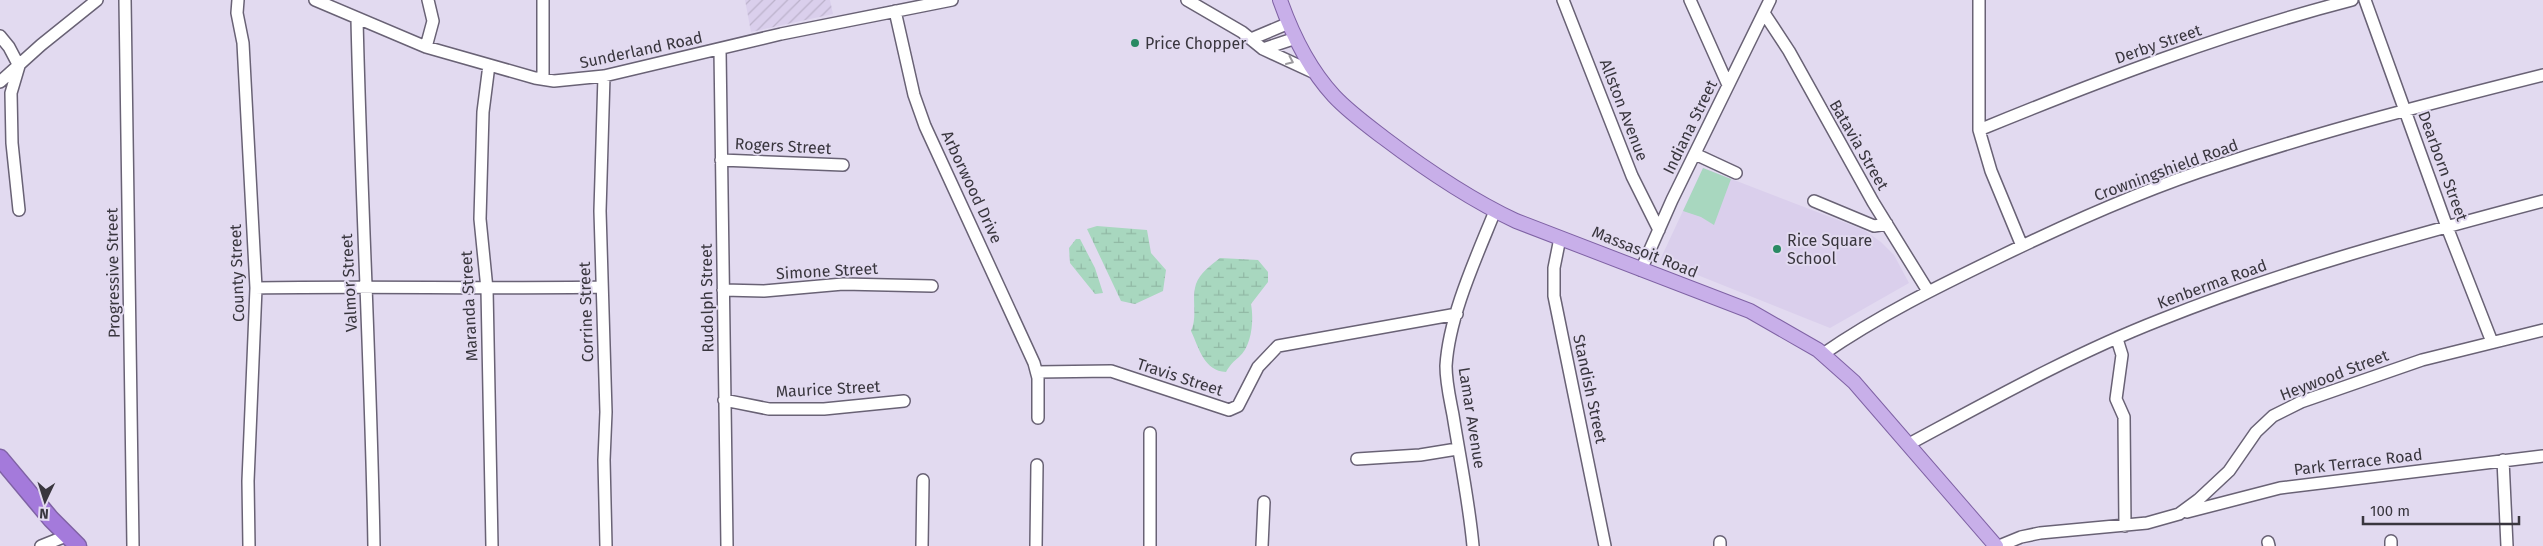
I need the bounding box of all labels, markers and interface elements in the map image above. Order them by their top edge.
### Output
street label: Derby Street [2112,20,2204,68]
street label: Sunderland Road [578,28,704,72]
place label: Price Chopper [1145,34,1247,53]
marker: Price Chopper [1129,37,1141,49]
one-way arrow [1285,55,1294,66]
street label: Allston Avenue [1596,56,1652,164]
street label: Indiana Street [1659,77,1721,177]
street label: Batavia Street [1825,96,1893,194]
street label: Dearborn Street [2414,108,2472,224]
street label: Arborwood Drive [938,128,1006,246]
street label: Rogers Street [734,134,832,158]
street label: Crowningshield Road [2091,135,2241,205]
street label: Progressive Street [102,208,124,338]
street label: Massasoit Road [1589,222,1701,282]
street label: County Street [226,224,248,322]
place label: Rice Square School [1787,231,1872,268]
street label: Valmor Street [337,233,361,333]
street label: Rudolph Street [697,243,717,353]
marker: Rice Square School [1771,243,1783,255]
street label: Maranda Street [457,250,481,362]
street label: Kenberma Road [2155,255,2269,313]
street label: Simone Street [776,259,879,283]
street label: Corrine Street [575,261,597,363]
street label: Standish Street [1569,333,1611,445]
street label: Heywood Street [2277,345,2391,404]
street label: Travis Street [1135,354,1226,400]
street label: Lamar Avenue [1455,366,1489,470]
street label: Maurice Street [775,377,881,401]
street label: Park Terrace Road [2293,445,2423,479]
north arrow [20,476,70,526]
scale bar [2363,494,2519,526]
text: 100 m [2370,502,2410,520]
text: N [39,505,49,522]

